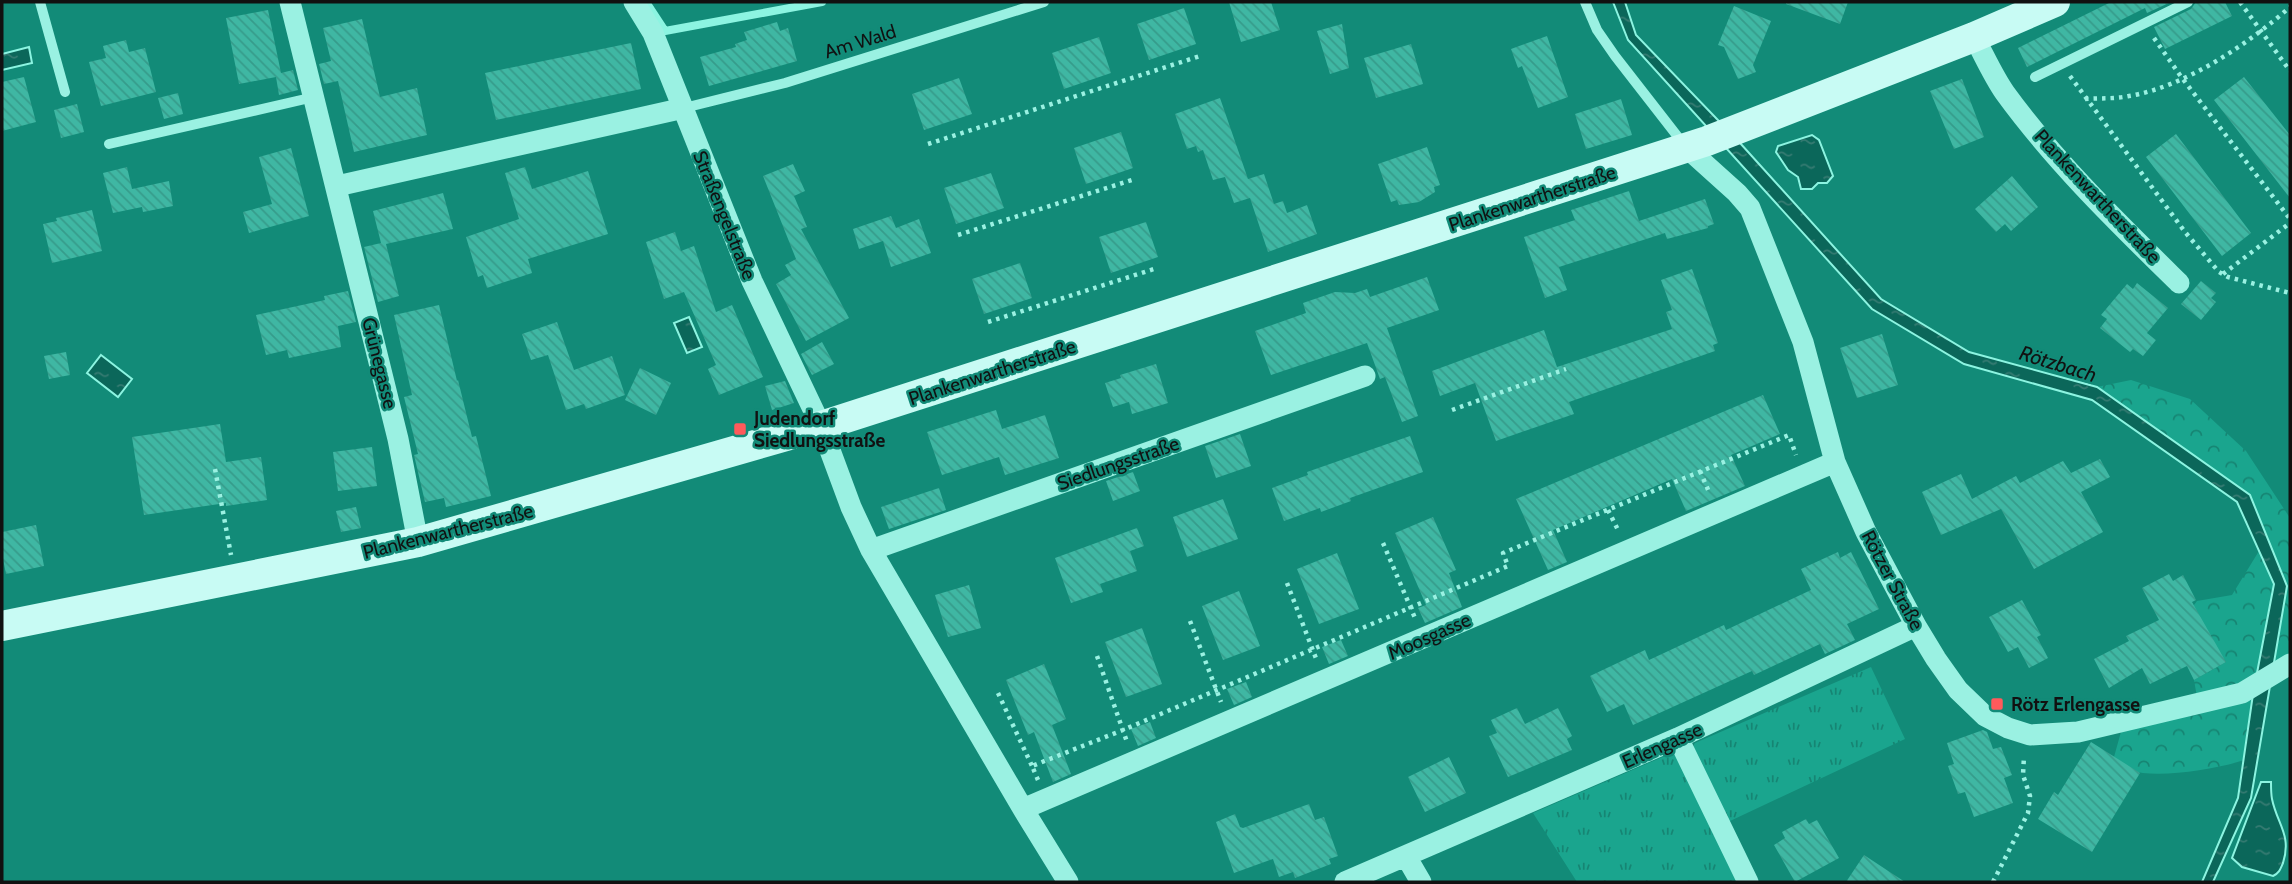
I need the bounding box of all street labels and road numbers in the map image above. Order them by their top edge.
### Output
street label: Am Wald [821,20,899,63]
street label: Plankenwartherstraße [2030,125,2166,268]
street label: Straßengelstraße [688,147,761,283]
street label: Plankenwartherstraße [1446,161,1619,236]
street label: Grünegasse [357,315,402,411]
street label: Plankenwartherstraße [906,335,1079,410]
street label: Siedlungsstraße [1054,432,1182,495]
street label: Plankenwartherstraße [361,499,536,564]
street label: Rötzer Straße [1857,527,1929,634]
street label: Moosgasse [1384,608,1474,665]
street label: Erlengasse [1619,718,1706,773]

